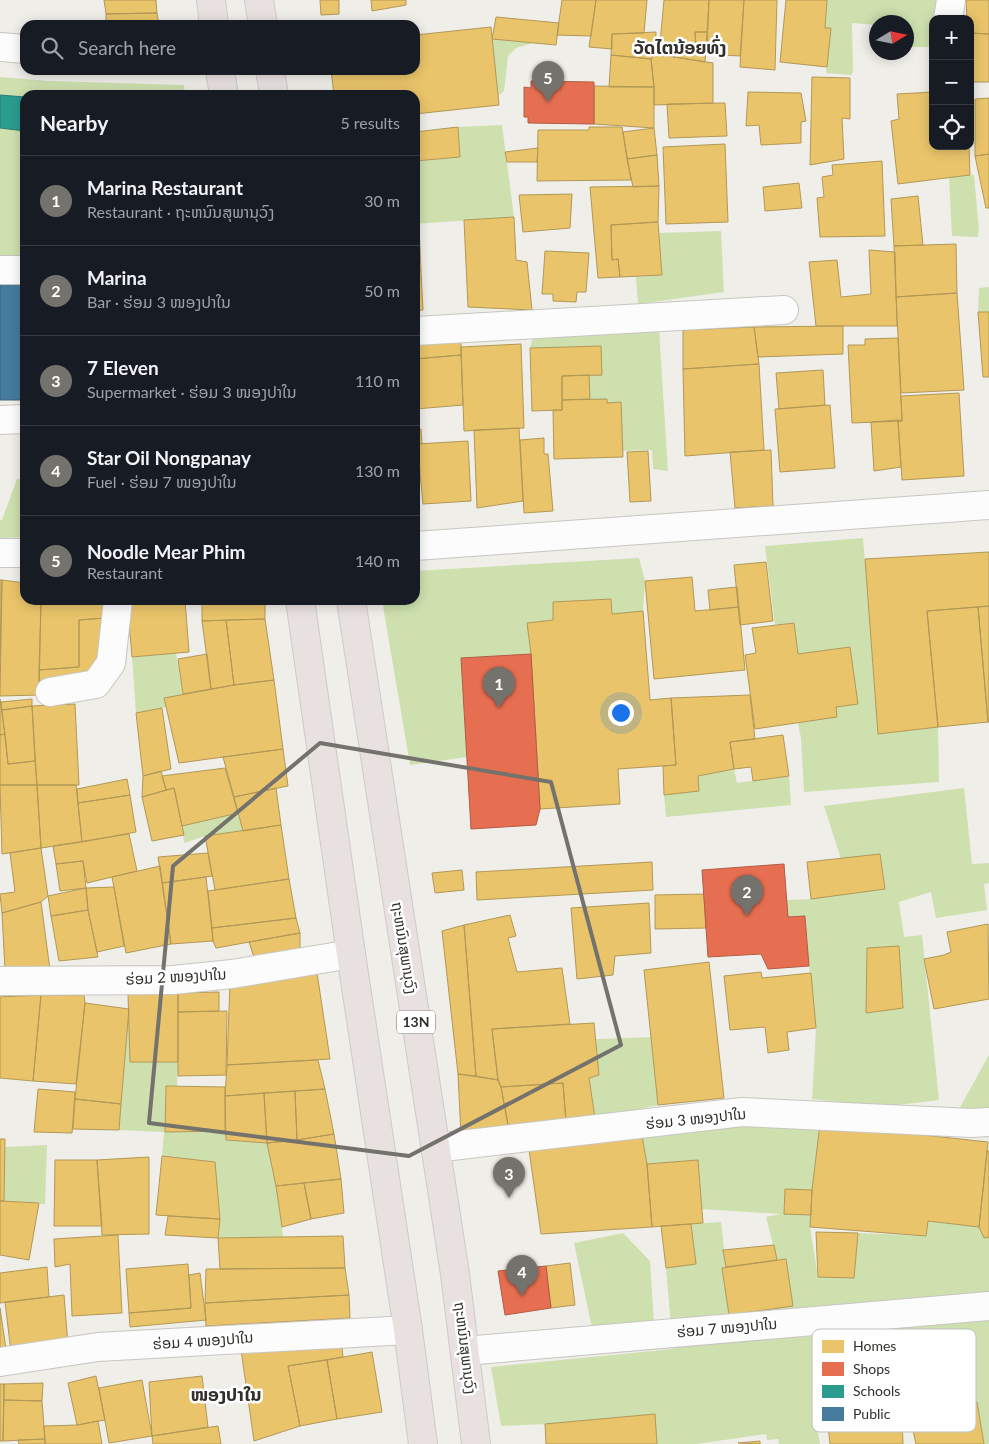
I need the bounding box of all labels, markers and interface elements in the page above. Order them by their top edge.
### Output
north arrow [869,15,914,60]
map controls [929,15,974,150]
button: + [929,15,974,60]
search box [20,20,420,75]
icon: search [38,34,66,62]
district label: ວັດໄຕນ້ອຍທົ່ງ [634,35,726,58]
text: Search here [78,36,176,59]
button: − [929,60,974,105]
pin: 5 [532,61,564,102]
button: locate [929,105,974,150]
text: Nearby [40,110,108,135]
text: 5 results [340,113,400,132]
text: Marina Restaurant [87,176,243,199]
text: 1 [51,191,61,210]
text: 30 m [364,191,400,210]
text: Restaurant · ຖະຫນົນສຸພານຸວົງ [87,202,274,221]
text: Marina [87,266,147,289]
text: 2 [51,281,61,300]
text: 50 m [364,281,400,300]
text: Bar · ຮ່ອມ 3 ໜອງປາໃນ [87,292,231,311]
text: 7 Eleven [87,356,159,379]
text: 3 [51,371,61,390]
text: 110 m [355,371,400,390]
text: Supermarket · ຮ່ອມ 3 ໜອງປາໃນ [87,382,296,401]
text: Star Oil Nongpanay [87,446,251,469]
text: 4 [51,461,61,480]
text: 130 m [355,461,400,480]
text: Fuel · ຮ່ອມ 7 ໜອງປາໃນ [87,472,237,491]
text: Noodle Mear Phim [87,540,245,563]
text: 5 [51,551,61,570]
text: 140 m [355,551,400,570]
text: Restaurant [87,563,163,582]
pin: 1 [483,667,515,708]
your location [608,700,634,726]
pin: 2 [731,875,763,916]
street label: ຖະຫນົນສຸພານຸວົງ [387,900,421,996]
street label: ຮ່ອມ 2 ໜອງປາໃນ [125,964,227,988]
road number: 13N [397,1010,435,1034]
street label: ຮ່ອມ 3 ໜອງປາໃນ [645,1104,747,1132]
pin: 3 [493,1157,525,1198]
pin: 4 [506,1255,538,1296]
street label: ຖະຫນົນສຸພານຸວົງ [449,1301,481,1395]
street label: ຮ່ອມ 7 ໜອງປາໃນ [676,1314,778,1340]
street label: ຮ່ອມ 4 ໜອງປາໃນ [152,1328,254,1353]
legend [812,1329,976,1432]
text: Homes [853,1337,896,1354]
text: Shops [853,1360,890,1377]
text: Schools [853,1382,900,1399]
district label: ໜອງປາໃນ [191,1383,261,1405]
text: Public [853,1405,891,1422]

